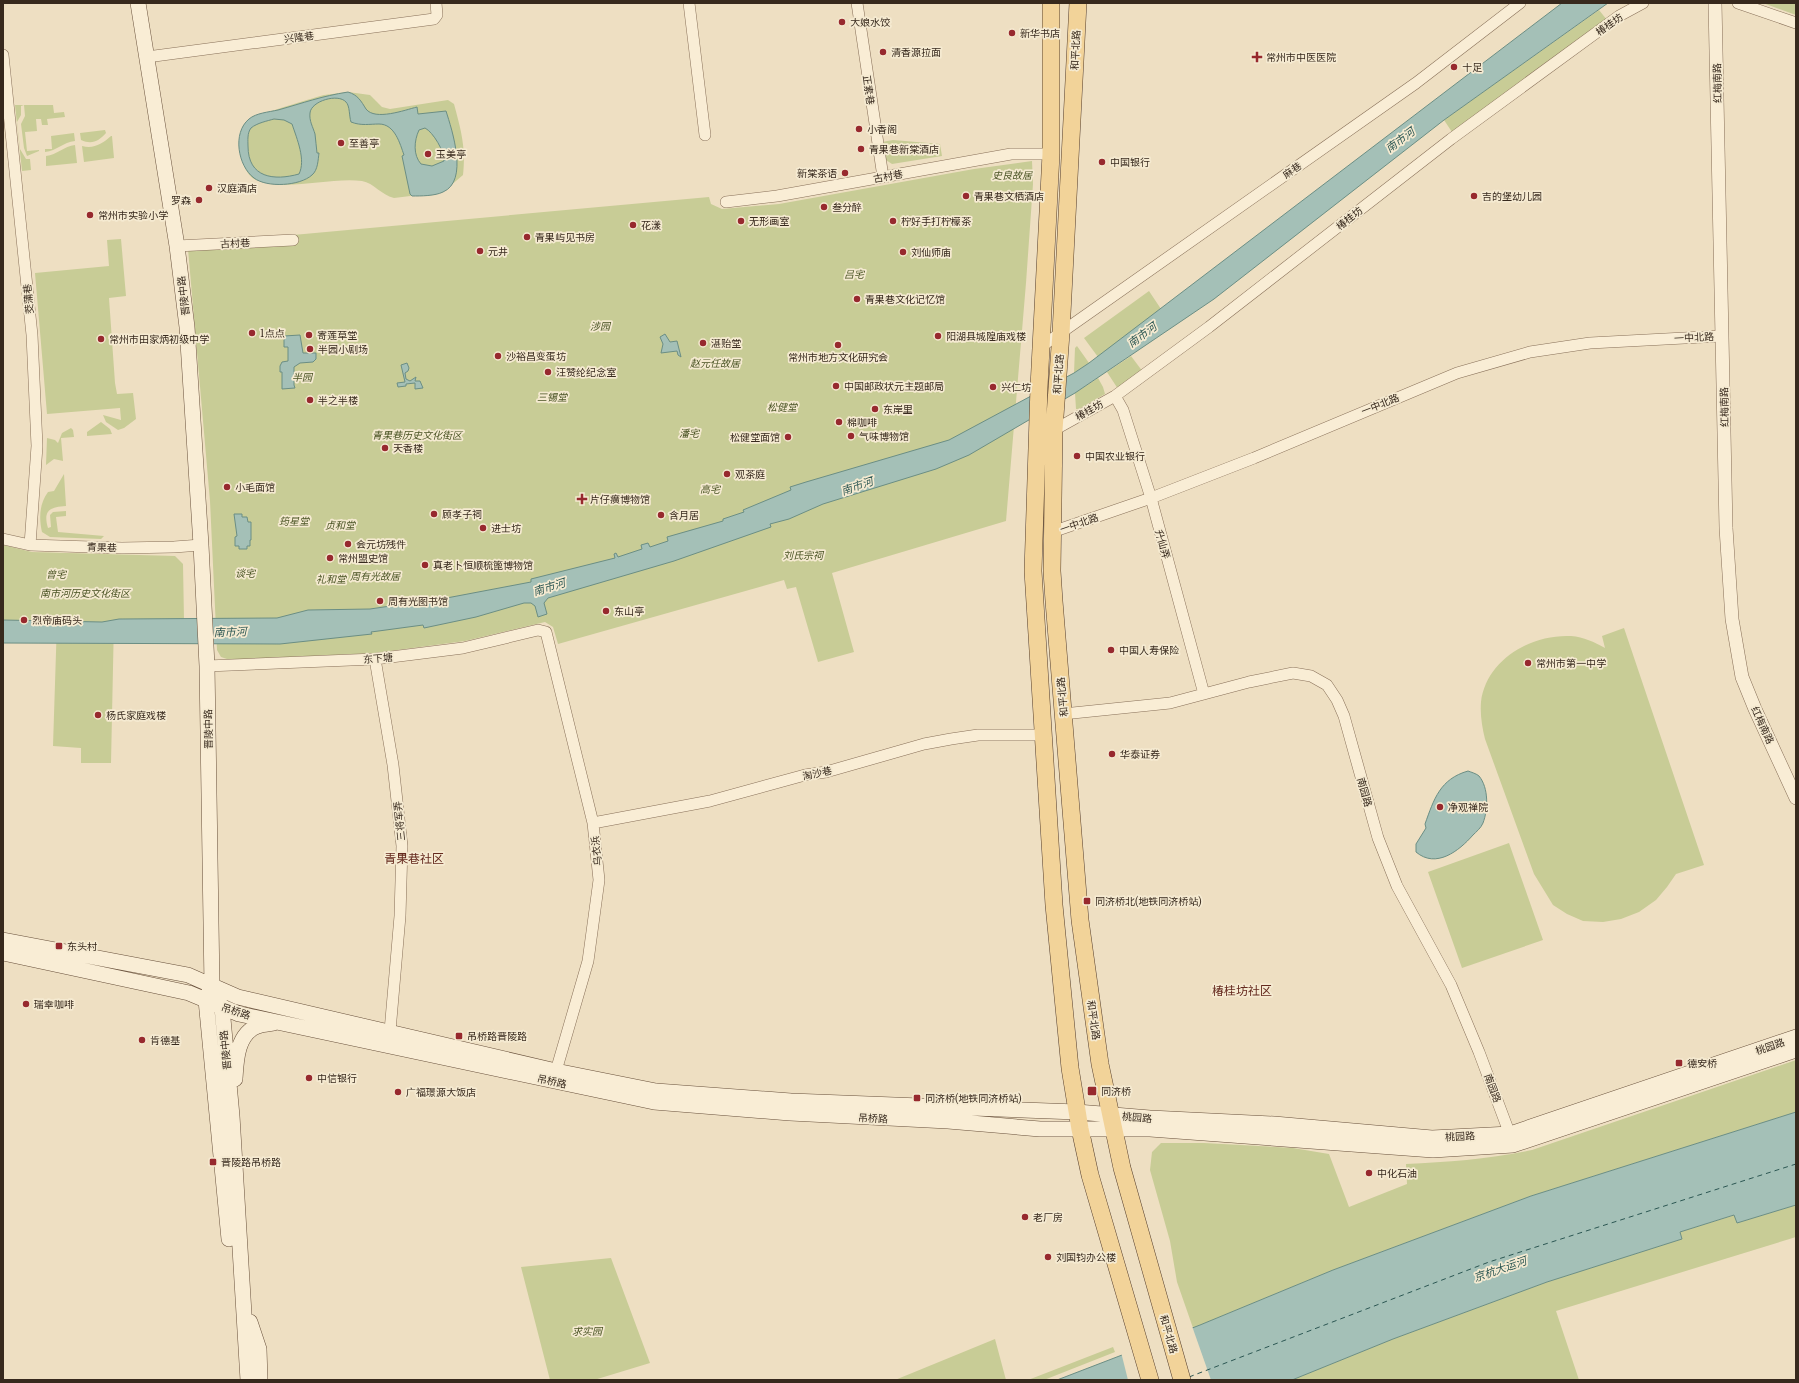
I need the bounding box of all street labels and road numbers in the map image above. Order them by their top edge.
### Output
street label: 椿桂坊 [1593,10,1625,38]
street label: 兴隆巷 [283,29,315,46]
street label: 和平北路 [1068,30,1083,70]
street label: 红梅南路 [1711,63,1724,103]
street label: 正素巷 [860,74,877,106]
street label: 麻巷 [1280,159,1304,181]
street label: 古村巷 [872,167,904,185]
street label: 椿桂坊 [1333,204,1365,233]
street label: 古村巷 [220,236,250,251]
street label: 晋陵中路 [175,275,192,317]
street label: 茭蒲巷 [20,283,37,315]
street label: 一中北路 [1674,330,1714,345]
street label: 和平北路 [1051,354,1066,394]
street label: 红梅南路 [1718,387,1731,427]
street label: 一中北路 [1359,391,1401,418]
street label: 椿桂坊 [1073,397,1106,423]
street label: 一中北路 [1058,511,1100,536]
street label: 升仙弄 [1152,528,1173,560]
street label: 青果巷 [87,540,117,555]
street label: 东下塘 [363,651,394,666]
street label: 和平北路 [1054,676,1071,717]
street label: 红梅南路 [1748,704,1777,746]
street label: 晋陵中路 [202,709,215,749]
street label: 淘沙巷 [801,764,833,783]
street label: 南园路 [1354,776,1375,808]
street label: 三将军弄 [391,800,408,842]
street label: 乌衣浜 [588,835,605,867]
street label: 和平北路 [1084,999,1103,1041]
street label: 吊桥路 [220,1001,252,1022]
street label: 晋陵中路 [217,1029,234,1071]
street label: 桃园路 [1754,1035,1786,1058]
street label: 吊桥路 [536,1072,568,1091]
street label: 南园路 [1481,1072,1504,1105]
street label: 桃园路 [1121,1110,1152,1125]
street label: 吊桥路 [858,1111,888,1126]
street label: 桃园路 [1445,1129,1475,1144]
street label: 和平北路 [1157,1313,1180,1355]

